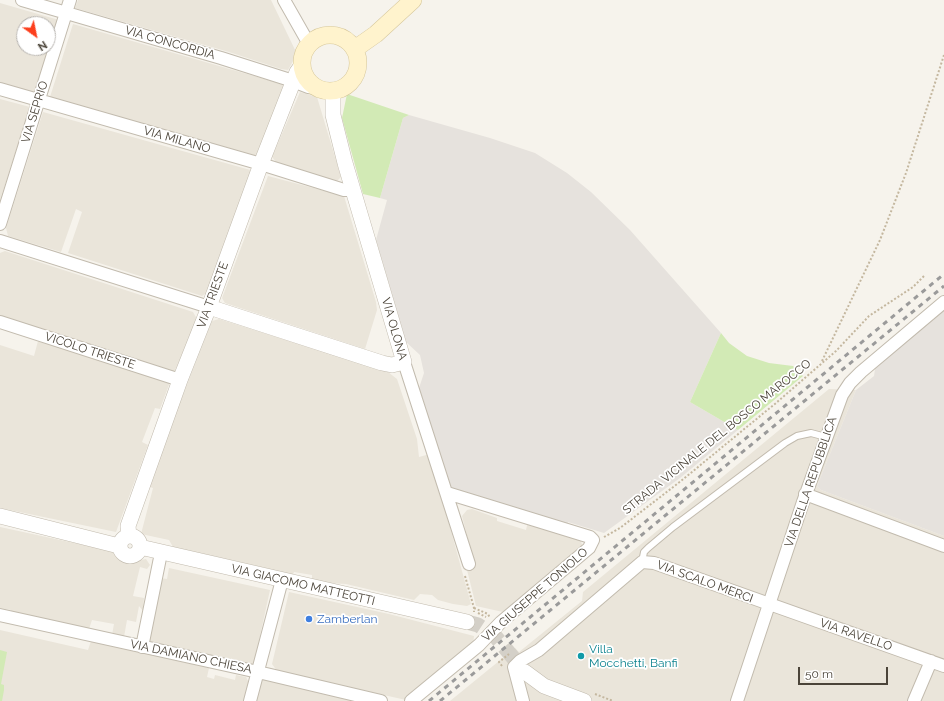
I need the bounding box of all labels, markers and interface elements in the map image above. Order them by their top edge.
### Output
north arrow [16,16,56,56]
street label: VIA CONCORDIA [123,23,217,63]
text: N [35,38,49,53]
street label: VIA SEPRIO [19,79,51,145]
street label: VIA MILANO [142,124,212,156]
street label: VIA TRIESTE [194,260,232,330]
street label: VIA OLONA [378,296,410,362]
street label: VICOLO TRIESTE [43,330,137,372]
street label: STRADA VICINALE DEL BOSCO MAROCCO [620,356,814,518]
street label: VIA DELLA REPUBBLICA [782,415,840,549]
street label: VIA GIUSEPPE TONIOLO [479,545,591,645]
street label: VIA SCALO MERCI [655,558,755,606]
street label: VIA GIACOMO MATTEOTTI [230,561,376,609]
place label: Zamberlan [317,612,378,626]
marker: Zamberlan [304,614,314,624]
street label: VIA RAVELLO [818,616,894,654]
street label: VIA DAMIANO CHIESA [129,637,253,677]
place label: Villa Mocchetti, Banfi [589,642,678,670]
marker: Villa Mocchetti, Banfi [576,651,586,661]
scale bar [800,659,890,685]
text: 50 m [805,667,833,681]

